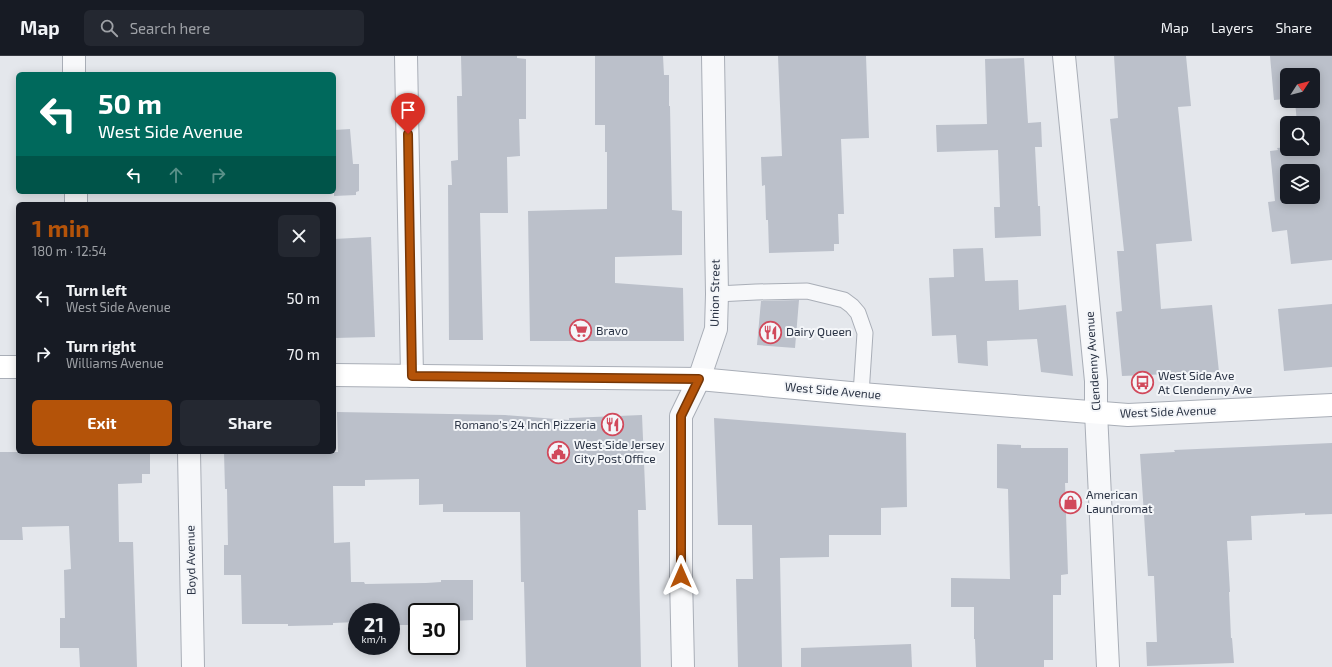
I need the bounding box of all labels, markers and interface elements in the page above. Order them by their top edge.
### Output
search box [84,10,364,46]
text: Map [20,16,60,39]
icon: search [98,17,120,39]
text: Search here [130,19,210,37]
text: Map [1161,19,1189,36]
text: Layers [1211,19,1253,36]
text: Share [1275,19,1312,36]
north arrow [1280,68,1320,108]
map controls [1280,68,1320,204]
text: 50 m [98,86,162,120]
icon: left [32,88,84,140]
pin [391,93,425,134]
icon: arrive [397,99,419,121]
button: search [1280,116,1320,156]
text: West Side Avenue [98,120,243,142]
icon: left [123,164,145,186]
icon: ahead [165,164,187,186]
icon: right [207,164,229,186]
button: layers [1280,164,1320,204]
text: 1 min [32,213,90,242]
button: close [278,215,320,257]
text: 180 m · 12:54 [32,243,107,259]
street label: Union Street [706,259,722,327]
text: Turn left [66,281,127,299]
icon: left [32,287,54,309]
text: 50 m [286,289,320,307]
text: West Side Avenue [66,299,171,315]
street label: Clendenny Avenue [1082,311,1102,411]
supermarket icon: Bravo [567,318,593,344]
restaurant icon: Dairy Queen [758,319,784,345]
place label: Bravo [596,323,628,337]
place label: Dairy Queen [786,324,852,339]
text: Turn right [66,337,136,355]
icon: right [32,343,54,365]
text: 70 m [287,345,320,363]
text: Williams Avenue [66,355,164,371]
place label: West Side Ave At Clendenny Ave [1158,368,1252,396]
bus stop icon: West Side Ave At Clendenny Ave [1129,370,1155,396]
street label: West Side Avenue [784,379,882,401]
button: Exit [32,400,172,446]
button: Share [180,400,320,446]
street label: West Side Avenue [1119,402,1216,420]
restaurant icon: Romano's 24 Inch Pizzeria [599,412,625,438]
place label: Romano's 24 Inch Pizzeria [454,417,596,431]
place label: West Side Jersey City Post Office [574,437,665,465]
public building icon: West Side Jersey City Post Office [546,439,572,465]
place label: American Laundromat [1086,487,1153,515]
shop icon: American Laundromat [1058,489,1084,515]
street label: Boyd Avenue [182,525,198,595]
position arrow [660,555,702,597]
speed limit sign: 30 [408,603,460,655]
text: 21 [364,612,384,636]
text: km/h [362,633,386,645]

